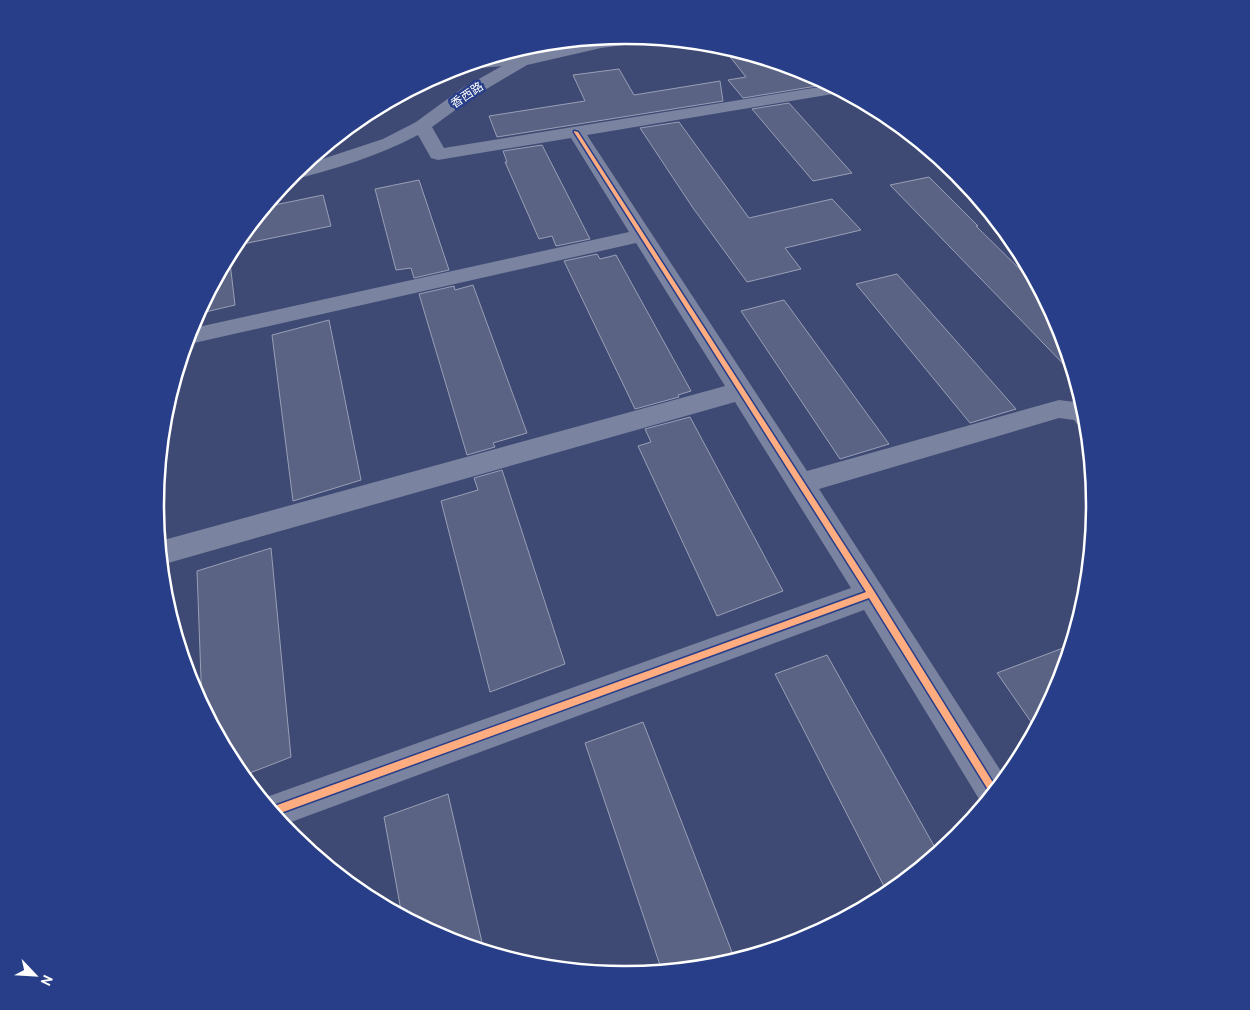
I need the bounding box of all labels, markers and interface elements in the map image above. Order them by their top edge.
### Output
street label: 香西路 [448,79,487,113]
north arrow [10,950,60,1000]
text: N [36,972,55,988]

